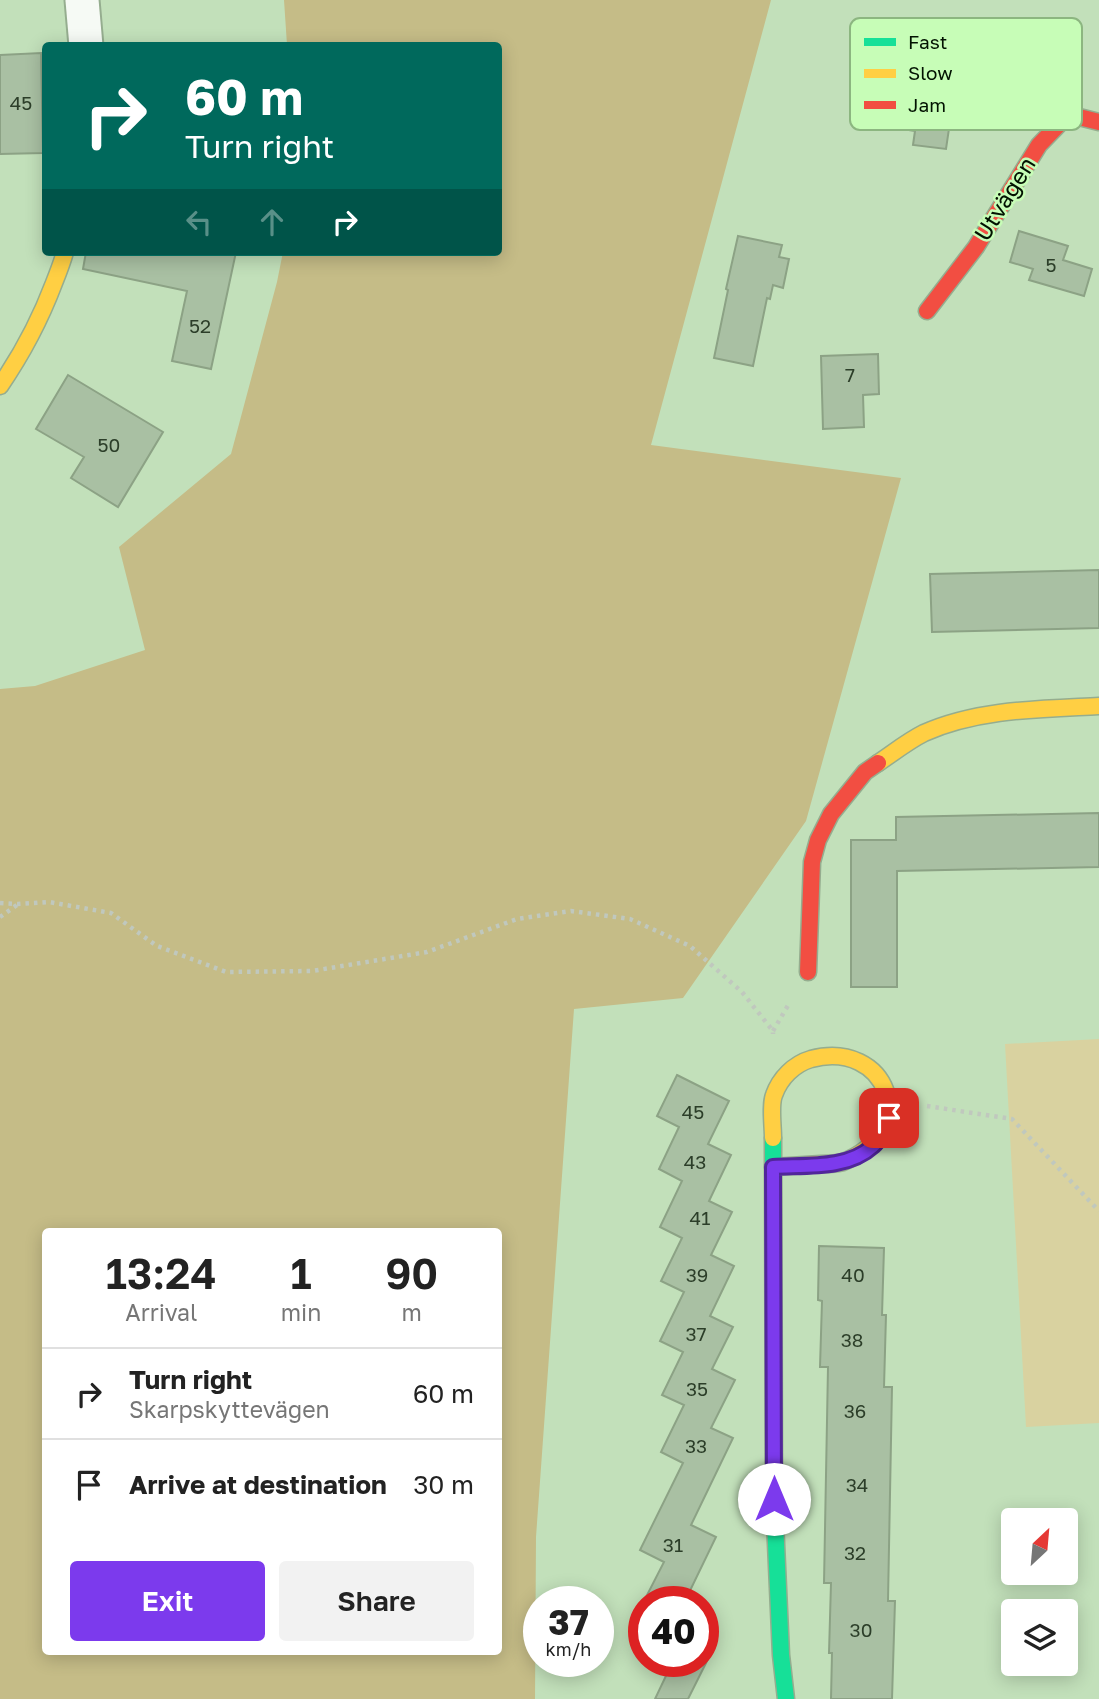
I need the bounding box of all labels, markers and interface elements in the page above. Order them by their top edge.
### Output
legend [850,18,1082,130]
text: Fast [908,30,947,53]
text: Slow [908,61,953,84]
text: 60 m [185,67,303,126]
icon: right [70,70,161,161]
house number: 45 [10,91,32,114]
text: Jam [908,93,946,116]
text: Turn right [185,127,334,165]
street label: Utvägen [968,151,1041,246]
icon: left [180,203,218,241]
icon: ahead [253,203,291,241]
icon: right [326,203,364,241]
house number: 5 [1045,253,1057,276]
house number: 52 [189,314,211,337]
house number: 7 [845,363,855,386]
house number: 50 [98,433,120,456]
pin [859,1088,919,1148]
icon: arrive [870,1099,908,1137]
house number: 45 [682,1100,704,1123]
house number: 43 [684,1150,706,1173]
house number: 41 [690,1206,710,1229]
text: 13:24 [106,1248,217,1298]
text: 1 [290,1248,312,1298]
text: 90 [385,1248,438,1298]
house number: 39 [686,1263,708,1286]
house number: 40 [841,1263,865,1286]
text: Arrival [125,1298,197,1326]
text: min [281,1298,321,1326]
text: m [402,1298,422,1326]
house number: 37 [685,1322,707,1345]
house number: 38 [841,1328,863,1351]
text: Turn right [129,1364,252,1395]
icon: right [70,1375,108,1413]
house number: 35 [686,1377,708,1400]
text: 60 m [413,1378,474,1409]
text: Skarpskyttevägen [129,1395,330,1423]
house number: 36 [844,1399,866,1422]
house number: 33 [685,1434,707,1457]
position arrow [737,1462,811,1536]
icon: arrive [70,1466,108,1504]
text: Arrive at destination [129,1469,387,1500]
text: 30 m [413,1469,474,1500]
house number: 34 [846,1473,868,1496]
north arrow [1001,1508,1078,1586]
map controls [1001,1508,1078,1676]
house number: 31 [663,1533,683,1556]
house number: 32 [844,1541,866,1564]
button: Exit [70,1561,265,1641]
button: Share [279,1561,474,1641]
speed limit sign: 40 [628,1586,719,1677]
button: layers [1001,1599,1078,1676]
text: 37 [548,1601,589,1643]
house number: 30 [850,1618,872,1641]
text: km/h [546,1638,591,1660]

